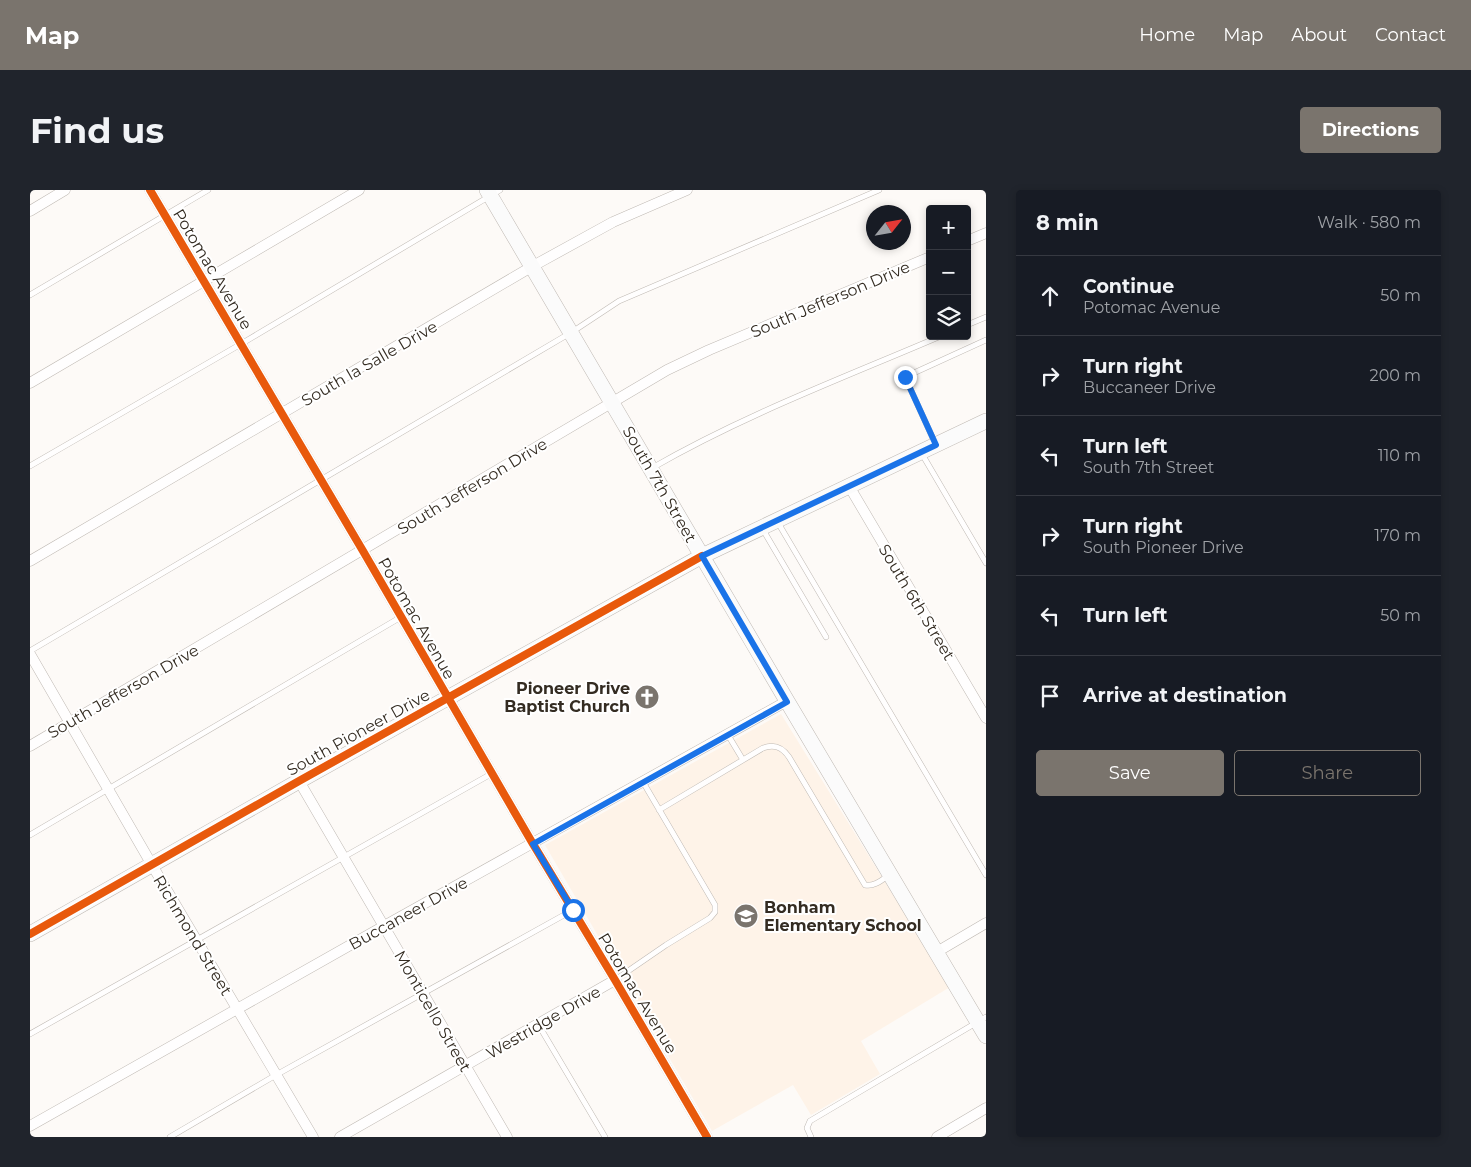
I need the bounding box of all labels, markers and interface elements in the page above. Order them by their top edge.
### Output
text: Map [25,21,79,50]
text: Home [1139,24,1195,46]
text: Map [1223,24,1263,46]
text: About [1291,24,1347,46]
text: Contact [1375,24,1446,46]
button: Directions [1300,107,1441,153]
text: Find us [30,109,164,152]
street label: Potomac Avenue [169,205,256,333]
north arrow [866,205,911,250]
map controls [926,205,971,340]
button: + [926,205,971,250]
text: 8 min [1036,210,1099,235]
text: Walk · 580 m [1317,213,1421,232]
button: − [926,250,971,295]
street label: South Jefferson Drive [748,257,913,342]
text: Continue [1083,275,1174,298]
icon: ahead [1036,282,1064,310]
text: 50 m [1380,286,1421,305]
button: layers [926,295,971,340]
text: Potomac Avenue [1083,298,1221,317]
street label: South la Salle Drive [298,317,441,410]
text: Turn right [1083,355,1183,378]
icon: right [1036,362,1064,390]
route end [894,366,917,389]
text: 200 m [1370,366,1421,385]
text: Buccaneer Drive [1083,378,1216,397]
street label: South 7th Street [619,423,701,546]
street label: South Jefferson Drive [394,434,551,539]
text: Turn left [1083,435,1168,458]
icon: left [1036,442,1064,470]
text: 110 m [1378,446,1421,465]
text: South 7th Street [1083,458,1214,477]
text: Turn right [1083,515,1183,538]
icon: right [1036,522,1064,550]
text: 170 m [1374,526,1421,545]
text: South Pioneer Drive [1083,538,1244,557]
street label: South 6th Street [875,541,959,664]
street label: Potomac Avenue [374,554,459,683]
icon: left [1036,602,1064,630]
text: Turn left [1083,604,1168,627]
text: 50 m [1380,606,1421,625]
street label: South Jefferson Drive [44,640,202,743]
place label: Pioneer Drive Baptist Church [504,679,630,716]
icon: arrive [1036,682,1064,710]
church icon: Pioneer Drive Baptist Church [634,684,660,710]
text: Arrive at destination [1083,684,1287,707]
street label: South Pioneer Drive [283,685,433,780]
button: Save [1036,750,1224,796]
button: Share [1234,750,1421,796]
street label: Richmond Street [149,872,236,999]
street label: Buccaneer Drive [346,873,471,954]
place label: Bonham Elementary School [764,898,922,935]
route start [562,899,585,922]
school or university icon: Bonham Elementary School [733,903,759,929]
street label: Potomac Avenue [594,929,681,1057]
street label: Monticello Street [390,947,475,1076]
street label: Westridge Drive [483,982,604,1063]

